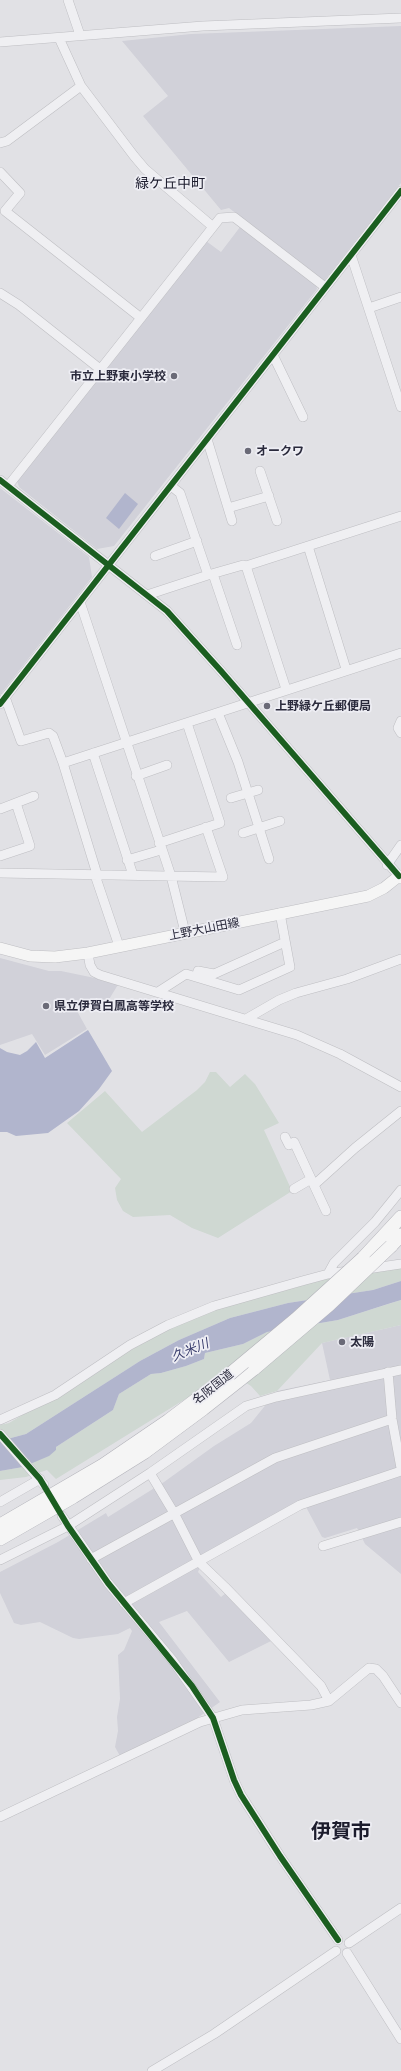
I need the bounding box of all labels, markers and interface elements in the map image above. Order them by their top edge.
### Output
district label: 緑ケ丘中町 [135,175,205,191]
place label: 市立上野東小学校 [70,369,166,383]
marker: 市立上野東小学校 [169,371,179,381]
place label: オークワ [256,444,304,458]
marker: オークワ [243,446,253,456]
place label: 上野緑ケ丘郵便局 [275,699,371,713]
marker: 上野緑ケ丘郵便局 [262,701,272,711]
street label: 上野大山田線 [167,915,241,943]
place label: 県立伊賀白鳳高等学校 [54,999,174,1013]
marker: 県立伊賀白鳳高等学校 [41,1001,51,1011]
water label: 久米川 [169,1335,211,1365]
place label: 太陽 [350,1335,374,1349]
marker: 太陽 [337,1337,347,1347]
street label: 名阪国道 [190,1367,236,1407]
district label: 伊賀市 [311,1820,371,1844]

